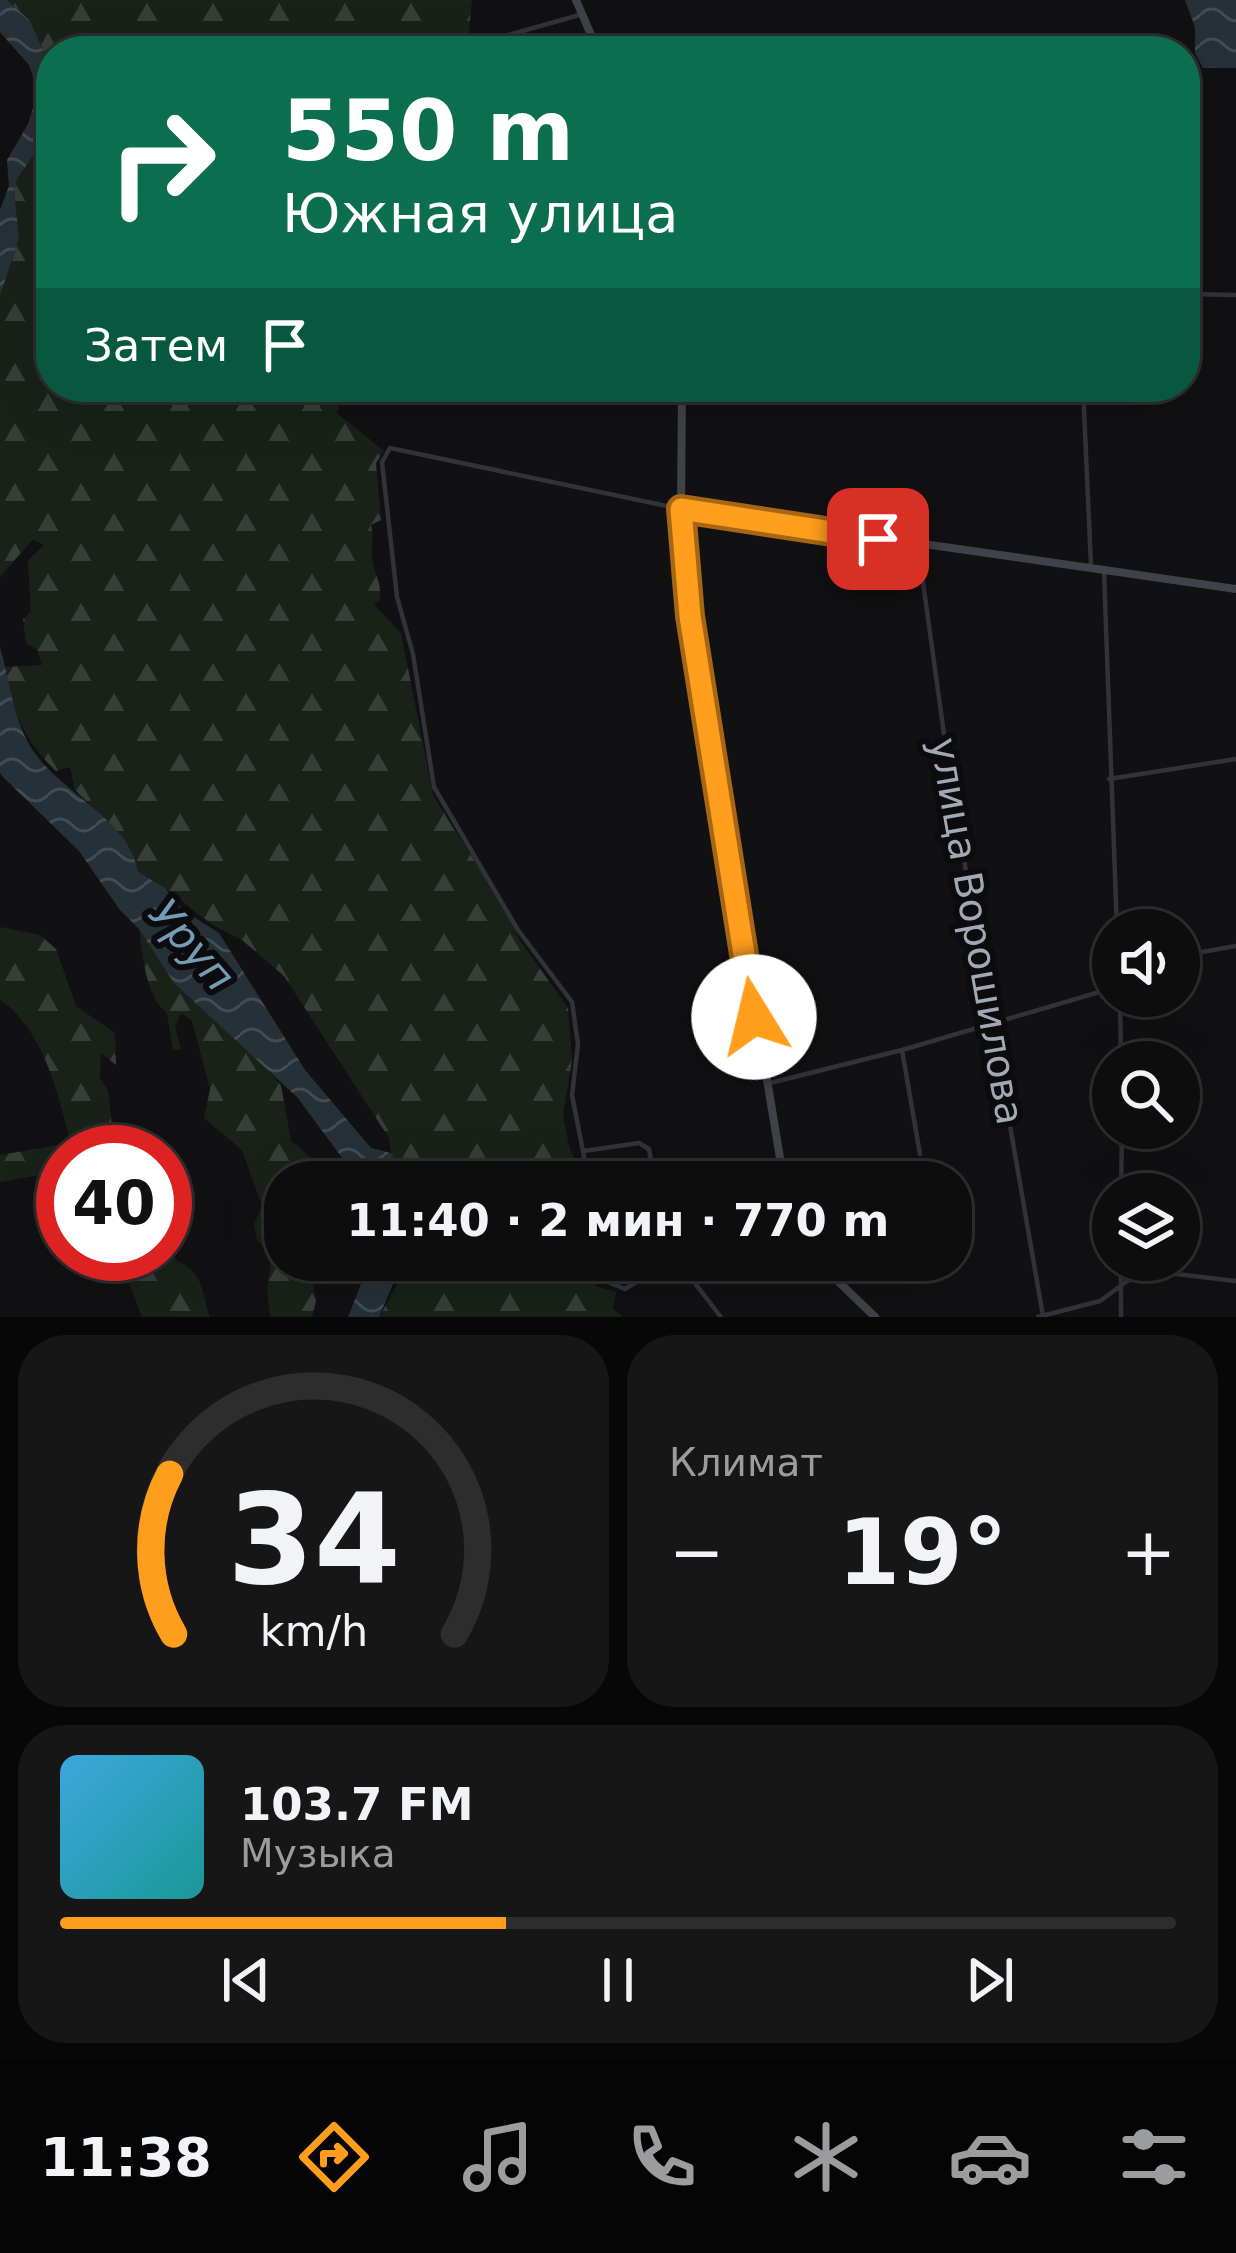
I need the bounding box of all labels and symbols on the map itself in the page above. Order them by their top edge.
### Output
pin [827,488,929,590]
street label: улица Ворошилова [921,734,1033,1128]
water label: Уруп [139,889,245,1001]
position arrow [691,954,817,1080]
speed limit sign: 40 [36,1125,192,1281]

